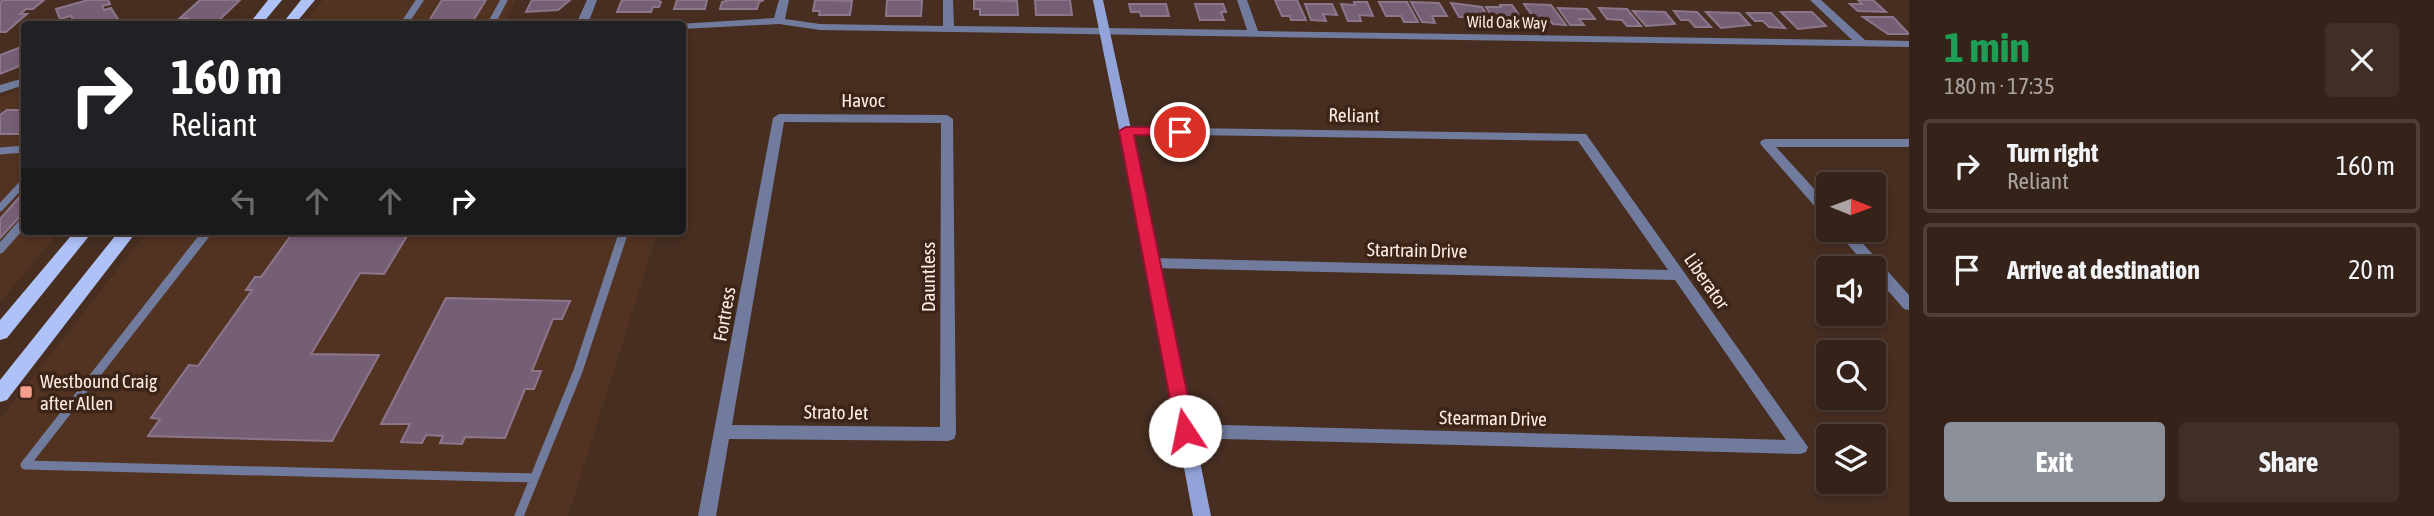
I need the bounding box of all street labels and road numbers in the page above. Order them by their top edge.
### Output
street label: Wild Oak Way [1467,12,1548,33]
street label: Havoc [841,89,886,111]
street label: Reliant [1328,104,1380,126]
street label: Startrain Drive [1367,238,1467,262]
street label: Dauntless [917,242,939,312]
street label: Liberator [1680,249,1734,314]
street label: Fortress [708,285,740,343]
street label: Strato Jet [804,400,868,424]
street label: Stearman Drive [1439,406,1547,430]

